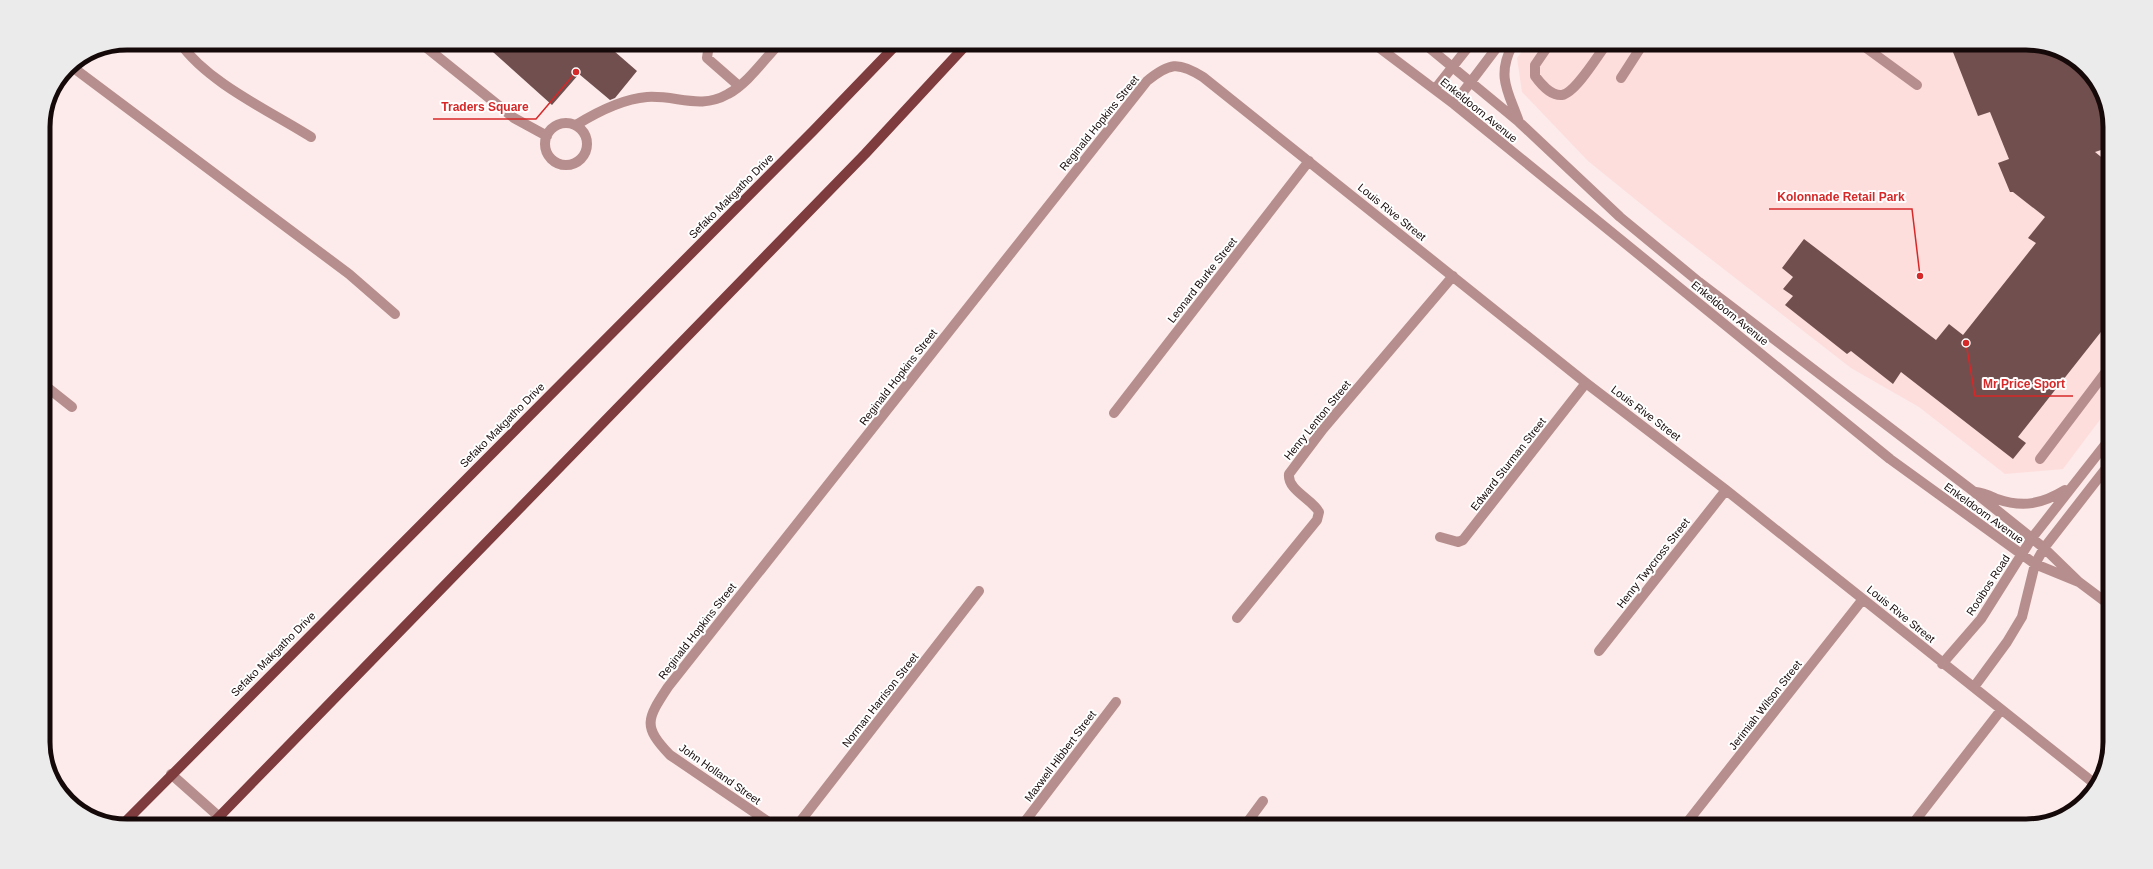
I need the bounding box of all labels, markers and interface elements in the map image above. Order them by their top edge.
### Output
street label: Reginald Hopkins Street [1057,73,1141,173]
street label: Enkeldoorn Avenue [1438,75,1520,145]
callout: Traders Square [433,95,536,119]
text: Traders Square [441,100,529,114]
street label: Sefako Makgatho Drive [686,151,776,241]
street label: Louis Rive Street [1356,181,1428,243]
callout: Kolonnade Retail Park [1769,185,1912,209]
text: Kolonnade Retail Park [1777,190,1905,204]
street label: Leonard Burke Street [1165,235,1239,325]
street label: Enkeldoorn Avenue [1689,278,1771,348]
street label: Reginald Hopkins Street [857,327,939,427]
callout: Mr Price Sport [1975,372,2073,396]
text: Mr Price Sport [1983,377,2065,391]
street label: Henry Lenton Street [1281,378,1353,462]
street label: Sefako Makgatho Drive [457,380,547,470]
street label: Louis Rive Street [1609,383,1683,443]
street label: Edward Sturman Street [1468,415,1548,513]
street label: Enkeldoorn Avenue [1942,480,2026,546]
street label: Henry Twycross Street [1614,516,1692,610]
street label: Rooibos Road [1964,552,2012,618]
street label: Reginald Hopkins Street [656,581,738,681]
street label: Louis Rive Street [1865,583,1937,645]
street label: Sefako Makgatho Drive [228,609,318,699]
street label: Norman Harrison Street [840,651,920,749]
street label: Jerimiah Wilson Street [1726,658,1804,752]
street label: Maxwell Hibbert Street [1022,708,1098,804]
street label: John Holland Street [677,741,763,807]

